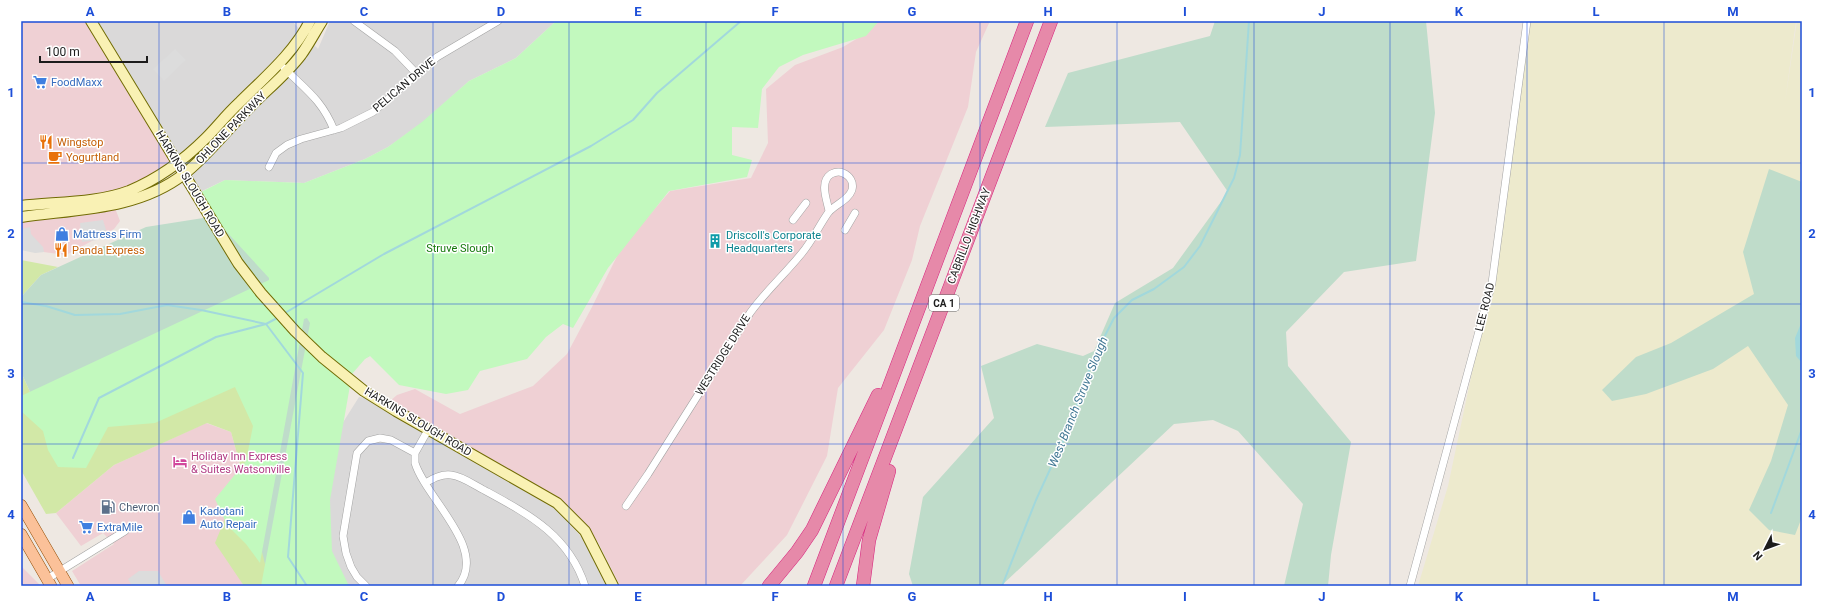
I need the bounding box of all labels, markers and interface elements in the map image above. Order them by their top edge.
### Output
text: A [86,4,95,19]
text: B [223,4,231,19]
text: C [360,4,369,19]
text: D [497,4,505,19]
text: E [634,4,642,19]
text: F [771,4,779,19]
text: G [908,4,917,19]
text: H [1043,4,1053,19]
text: I [1183,4,1187,19]
text: J [1318,4,1326,19]
text: K [1455,4,1464,19]
text: L [1592,4,1600,19]
text: M [1727,4,1739,19]
scale bar [40,38,147,64]
text: 100 m [46,45,80,59]
street label: PELICAN DRIVE [370,55,438,115]
supermarket icon: FoodMaxx [32,74,48,90]
place label: FoodMaxx [51,76,103,89]
text: 1 [7,85,15,100]
text: 1 [1808,85,1816,100]
street label: OHLONE PARKWAY [193,89,269,167]
street label: HARKINS SLOUGH ROAD [153,128,227,240]
restaurant icon: Wingstop [38,134,54,150]
place label: Wingstop [57,136,103,149]
cafe icon: Yogurtland [47,149,63,165]
place label: Yogurtland [66,151,119,164]
street label: CABRILLO HIGHWAY [945,186,993,286]
text: 2 [7,226,15,241]
shop icon: Mattress Firm [54,226,70,242]
text: 2 [1808,226,1816,241]
place label: Mattress Firm [73,228,141,241]
place label: Driscoll's Corporate Headquarters [726,229,821,255]
building icon: Driscoll's Corporate Headquarters [707,233,723,249]
restaurant icon: Panda Express [53,242,69,258]
park label: Struve Slough [426,242,494,255]
place label: Panda Express [72,244,145,257]
street label: LEE ROAD [1473,281,1497,333]
road number: CA 1 [929,295,959,311]
street label: WESTRIDGE DRIVE [693,312,753,398]
water label: West Branch Struve Slough [1045,335,1111,469]
text: 3 [7,366,15,381]
text: 3 [1808,366,1816,381]
street label: HARKINS SLOUGH ROAD [362,385,474,459]
place label: Holiday Inn Express & Suites Watsonville [191,450,290,476]
hotel icon: Holiday Inn Express & Suites Watsonville [172,454,188,470]
fuel station icon: Chevron [100,499,116,515]
place label: Chevron [119,501,159,514]
place label: Kadotani Auto Repair [200,505,257,531]
text: 4 [7,507,15,522]
text: 4 [1808,507,1816,522]
shop icon: Kadotani Auto Repair [181,509,197,525]
supermarket icon: ExtraMile [78,519,94,535]
place label: ExtraMile [97,521,143,534]
north arrow [1745,529,1785,569]
text: N [1750,548,1765,563]
text: A [86,589,95,604]
text: B [223,589,231,604]
text: C [360,589,369,604]
text: D [497,589,505,604]
text: E [634,589,642,604]
text: F [771,589,779,604]
text: G [908,589,917,604]
text: H [1043,589,1053,604]
text: I [1183,589,1187,604]
text: J [1318,589,1326,604]
text: K [1455,589,1464,604]
text: L [1592,589,1600,604]
text: M [1727,589,1739,604]

